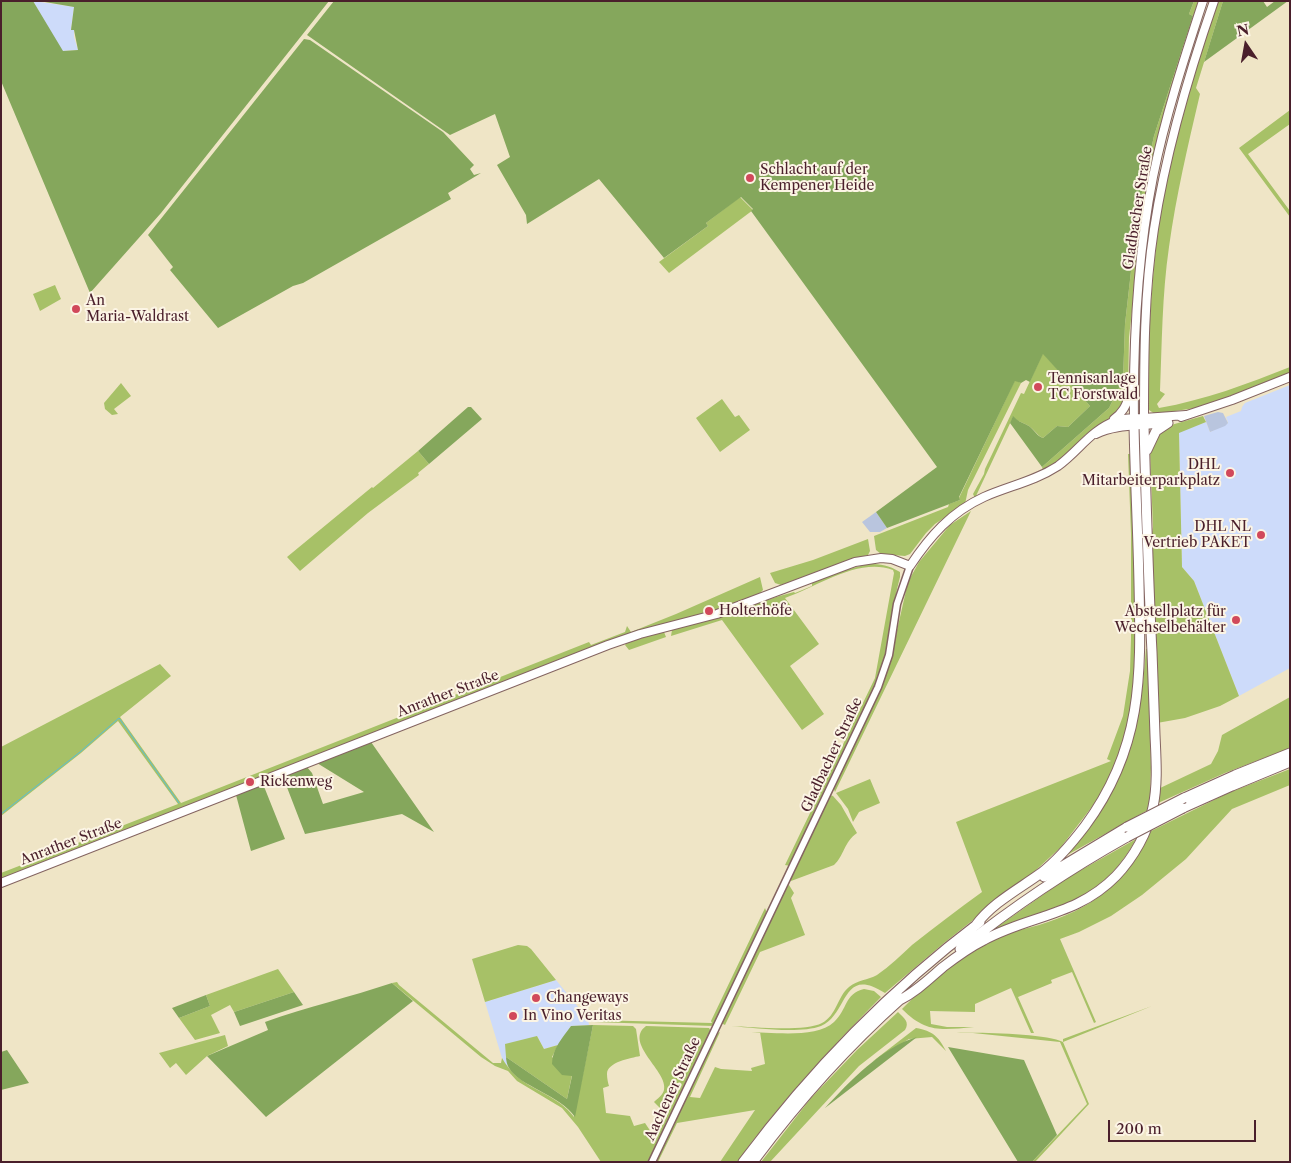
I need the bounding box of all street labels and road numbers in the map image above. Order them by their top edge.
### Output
street label: Gladbacher Straße [1120,145,1156,271]
street label: Anrather Straße [395,667,501,721]
street label: Gladbacher Straße [798,695,866,815]
street label: Anrather Straße [18,815,124,869]
street label: Aachener Straße [642,1035,704,1143]

